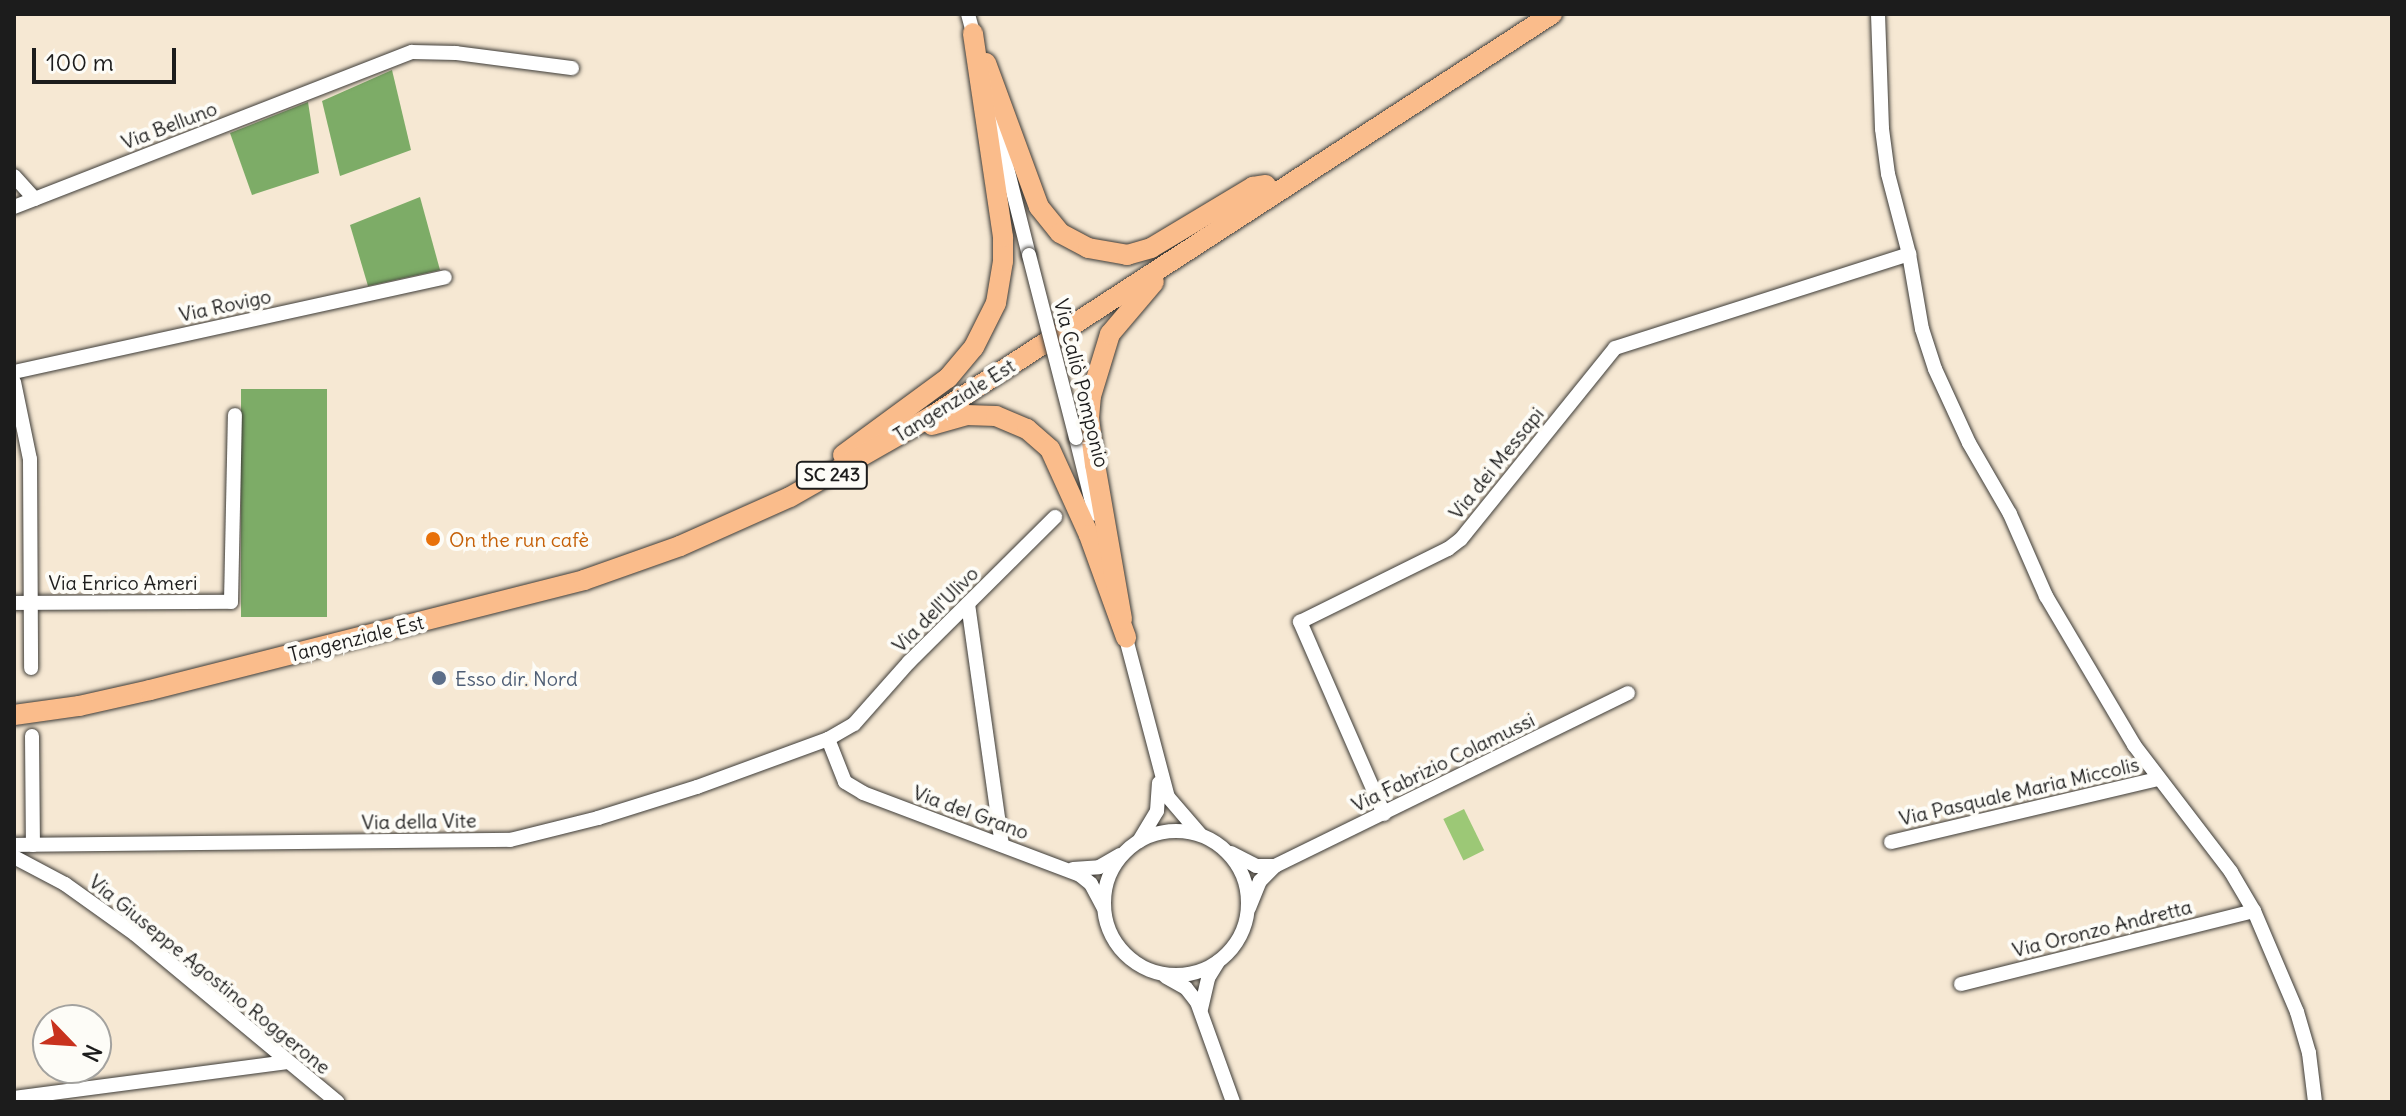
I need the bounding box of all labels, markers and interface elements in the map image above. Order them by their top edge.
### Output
scale bar [36,32,180,82]
text: 100 m [46,47,114,77]
street label: Via Belluno [118,96,220,154]
street label: Via Rovigo [177,284,273,326]
street label: Via Caliò Pomponio [1049,296,1115,470]
street label: Tangenziale Est [889,353,1019,447]
street label: Via dei Messapi [1444,402,1548,524]
road number: SC 243 [794,461,870,489]
place label: On the run cafè [449,527,589,551]
marker: On the run cafè [424,530,442,548]
street label: Via dell'Ulivo [887,561,983,657]
street label: Via Enrico Ameri [49,570,197,594]
street label: Tangenziale Est [286,610,426,666]
place label: Esso dir. Nord [455,666,578,690]
marker: Esso dir. Nord [430,669,448,687]
street label: Via Fabrizio Colamussi [1348,707,1538,817]
street label: Via Pasquale Maria Miccolis [1897,752,2141,830]
street label: Via del Grano [910,780,1032,844]
street label: Via della Vite [361,808,477,834]
street label: Via Giuseppe Agostino Roggerone [84,869,336,1079]
street label: Via Oronzo Andretta [2010,894,2194,962]
north arrow [32,1004,112,1084]
text: N [76,1040,108,1066]

